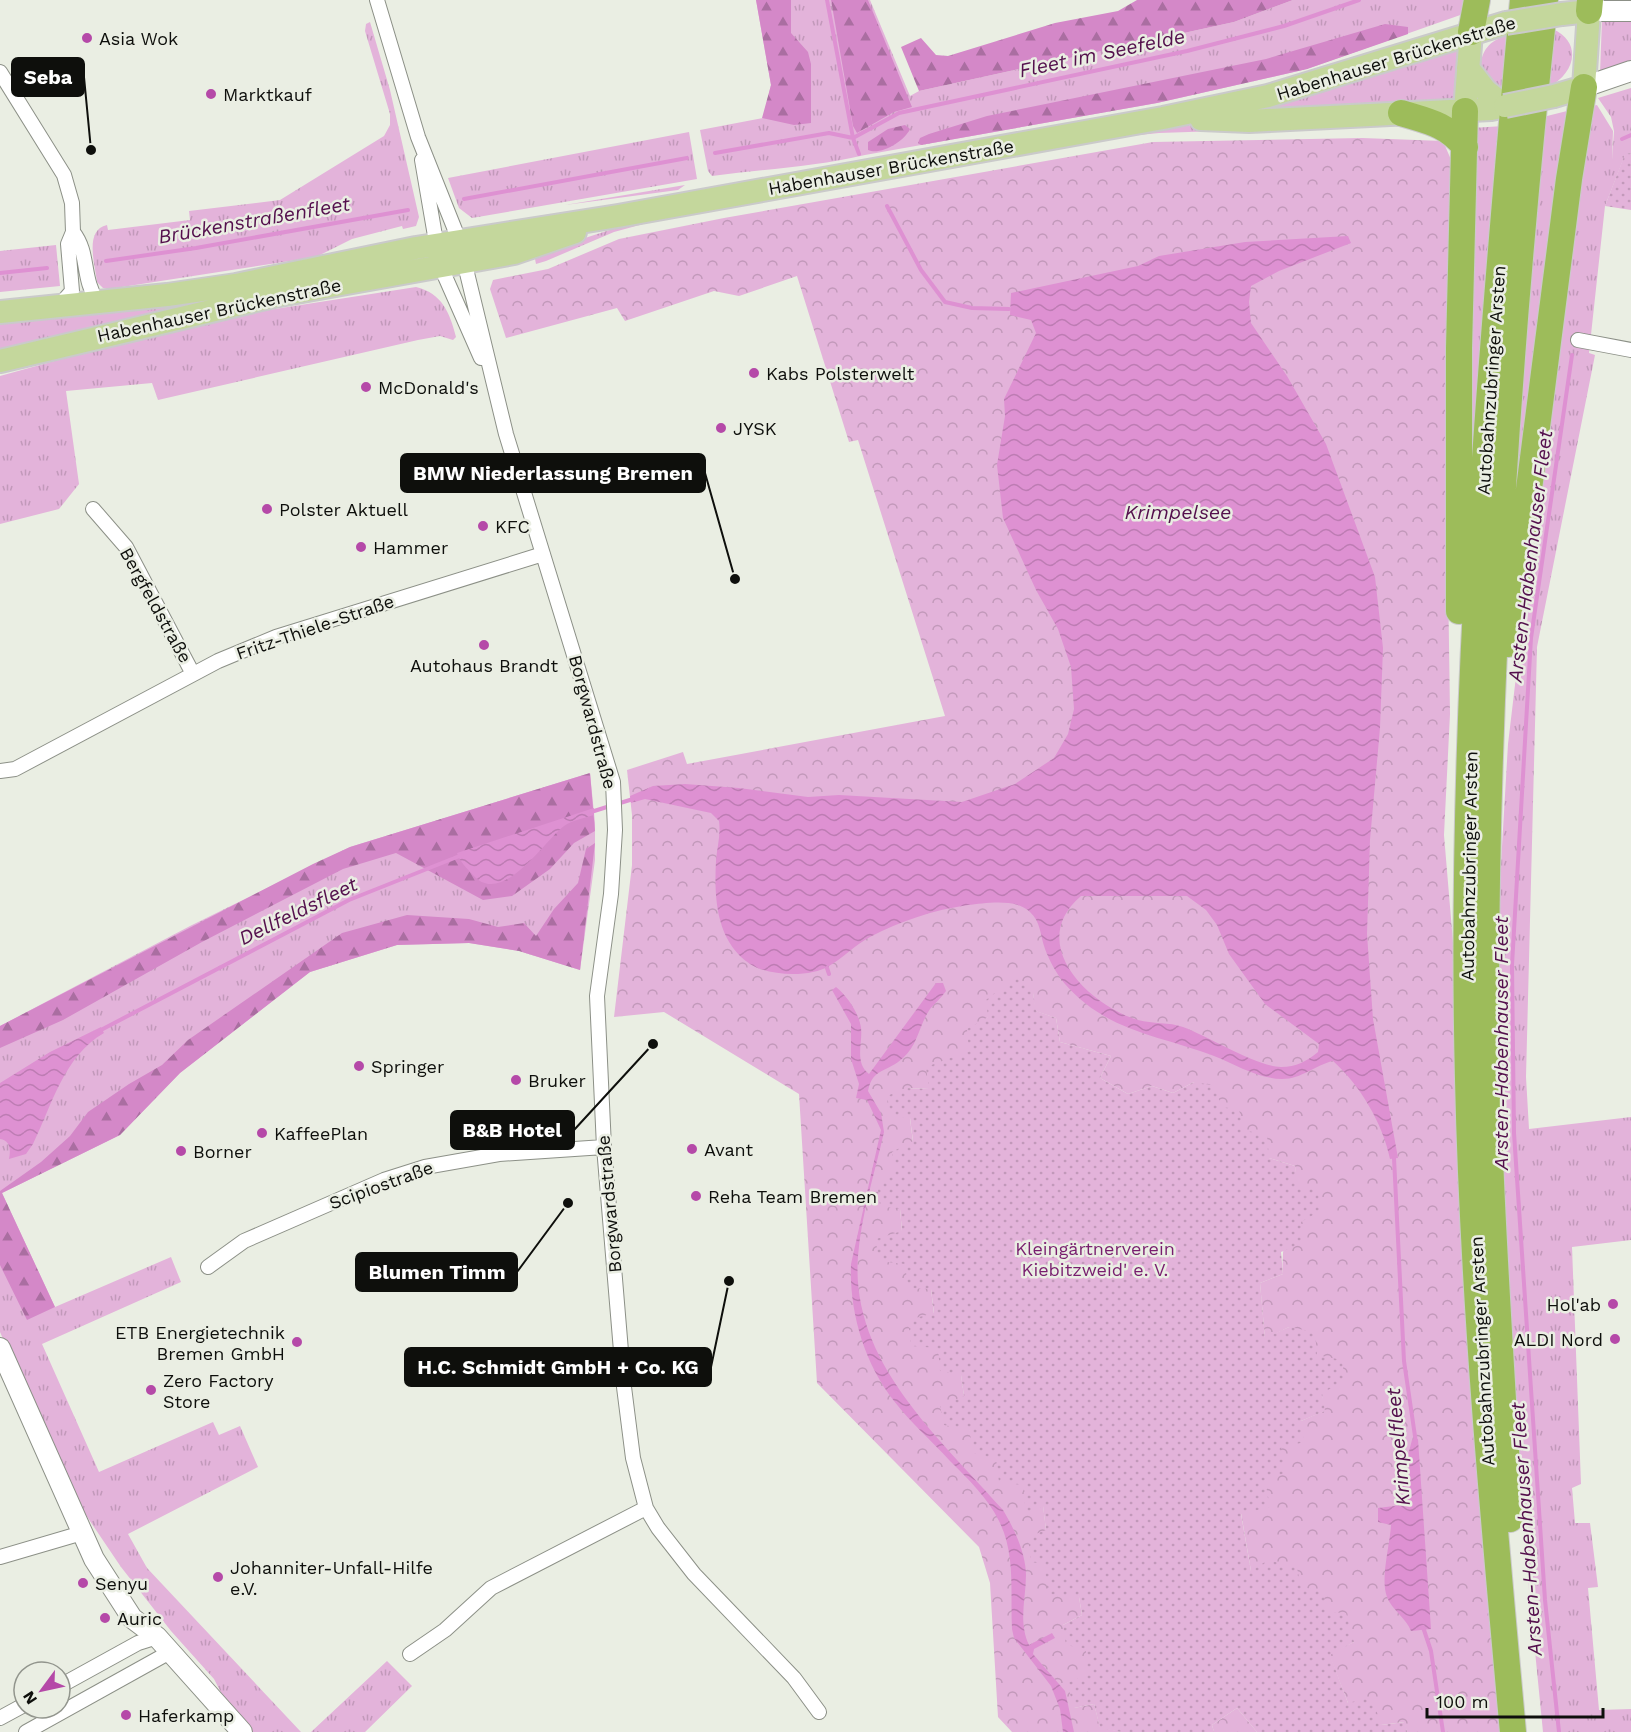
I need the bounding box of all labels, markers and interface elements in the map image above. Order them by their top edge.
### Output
street label: Habenhauser Brückenstraße [1274,12,1518,104]
water label: Fleet im Seefelde [1017,24,1187,82]
place label: Asia Wok [99,28,178,49]
marker: Asia Wok [80,31,94,45]
callout: Seba [12,58,84,96]
text: Seba [24,65,73,89]
place label: Marktkauf [223,84,312,105]
marker: Marktkauf [204,87,218,101]
street label: Habenhauser Brückenstraße [767,135,1015,199]
water label: Brückenstraßenfleet [156,191,353,249]
street label: Autobahnzubringer Arsten [1473,265,1509,495]
street label: Habenhauser Brückenstraße [95,274,343,346]
place label: Kabs Polsterwelt [766,363,915,384]
marker: Kabs Polsterwelt [747,366,761,380]
place label: McDonald's [378,377,479,398]
marker: McDonald's [359,380,373,394]
place label: JYSK [733,418,777,439]
marker: JYSK [714,421,728,435]
water label: Arsten-Habenhauser Fleet [1502,428,1557,684]
callout: BMW Niederlassung Bremen [401,454,705,492]
text: BMW Niederlassung Bremen [413,461,693,485]
place label: Polster Aktuell [279,499,409,520]
water label: Krimpelsee [1125,500,1231,524]
marker: Polster Aktuell [260,502,274,516]
place label: KFC [495,516,530,537]
marker: KFC [476,519,490,533]
place label: Hammer [373,537,448,558]
marker: Hammer [354,540,368,554]
street label: Bergfeldstraße [116,544,196,666]
street label: Fritz-Thiele-Straße [233,590,397,664]
marker: Autohaus Brandt [477,638,491,652]
street label: Borgwardstraße [565,653,621,791]
place label: Autohaus Brandt [410,655,559,676]
street label: Autobahnzubringer Arsten [1456,751,1482,981]
water label: Dellfeldsfleet [235,872,362,950]
water label: Arsten-Habenhauser Fleet [1489,915,1513,1171]
place label: Springer [371,1056,444,1077]
marker: Springer [352,1059,366,1073]
place label: Bruker [528,1070,586,1091]
marker: Bruker [509,1073,523,1087]
callout: B&B Hotel [451,1111,574,1149]
text: B&B Hotel [462,1118,562,1142]
place label: KaffeePlan [274,1123,368,1144]
marker: KaffeePlan [255,1126,269,1140]
street label: Borgwardstraße [593,1134,625,1274]
place label: Avant [704,1139,754,1160]
place label: Borner [193,1141,252,1162]
marker: Avant [685,1142,699,1156]
marker: Borner [174,1144,188,1158]
street label: Scipiostraße [326,1156,436,1214]
place label: Reha Team Bremen [708,1186,877,1207]
marker: Reha Team Bremen [689,1189,703,1203]
street label: Autobahnzubringer Arsten [1465,1236,1499,1466]
park label: Kleingärtnerverein Kiebitzweid' e. V. [1015,1238,1175,1280]
callout: Blumen Timm [356,1253,517,1291]
text: Blumen Timm [368,1260,506,1284]
place label: Hol'ab [1547,1294,1601,1315]
marker: Hol'ab [1606,1297,1620,1311]
place label: ETB Energietechnik Bremen GmbH [115,1322,285,1364]
place label: ALDI Nord [1514,1329,1603,1350]
marker: ALDI Nord [1608,1332,1622,1346]
marker: ETB Energietechnik Bremen GmbH [290,1335,304,1349]
callout: H.C. Schmidt GmbH + Co. KG [405,1348,711,1386]
text: H.C. Schmidt GmbH + Co. KG [417,1355,699,1379]
place label: Zero Factory Store [163,1370,274,1412]
marker: Zero Factory Store [144,1383,158,1397]
water label: Krimpelfleet [1381,1386,1415,1507]
water label: Arsten-Habenhauser Fleet [1505,1401,1547,1657]
place label: Johanniter-Unfall-Hilfe e.V. [230,1557,433,1599]
marker: Johanniter-Unfall-Hilfe e.V. [211,1570,225,1584]
place label: Senyu [95,1573,148,1594]
marker: Senyu [76,1576,90,1590]
place label: Auric [117,1608,162,1629]
marker: Auric [98,1611,112,1625]
north arrow [12,1660,72,1720]
scale bar [1427,1681,1602,1719]
text: N [19,1688,41,1708]
text: 100 m [1436,1691,1489,1712]
place label: Haferkamp [138,1705,234,1726]
marker: Haferkamp [119,1708,133,1722]

